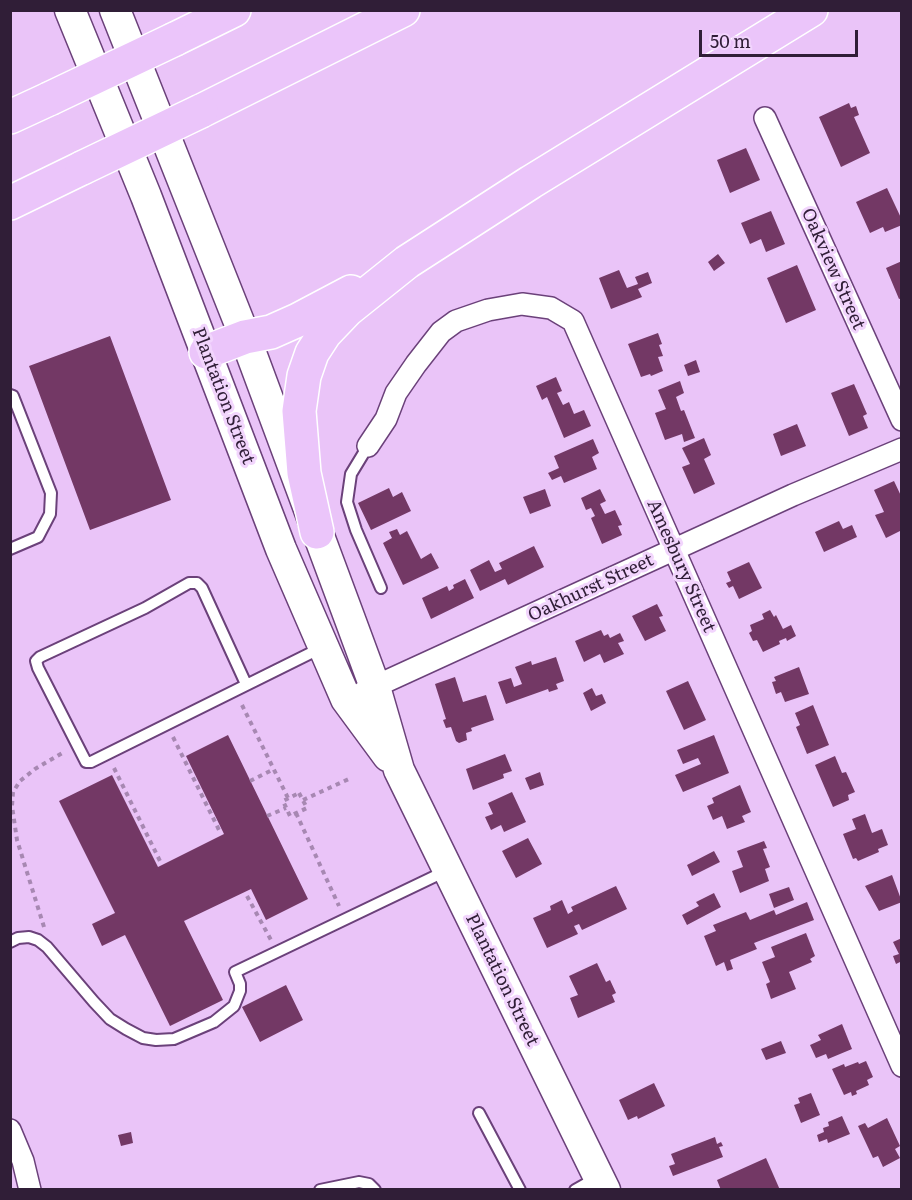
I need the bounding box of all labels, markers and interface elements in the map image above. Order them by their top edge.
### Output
scale bar [702,18,861,56]
text: 50 m [710,27,751,54]
street label: Oakview Street [797,205,869,333]
street label: Plantation Street [187,325,259,467]
street label: Amesbury Street [642,496,720,636]
street label: Oakhurst Street [525,549,657,627]
street label: Plantation Street [461,910,543,1050]

